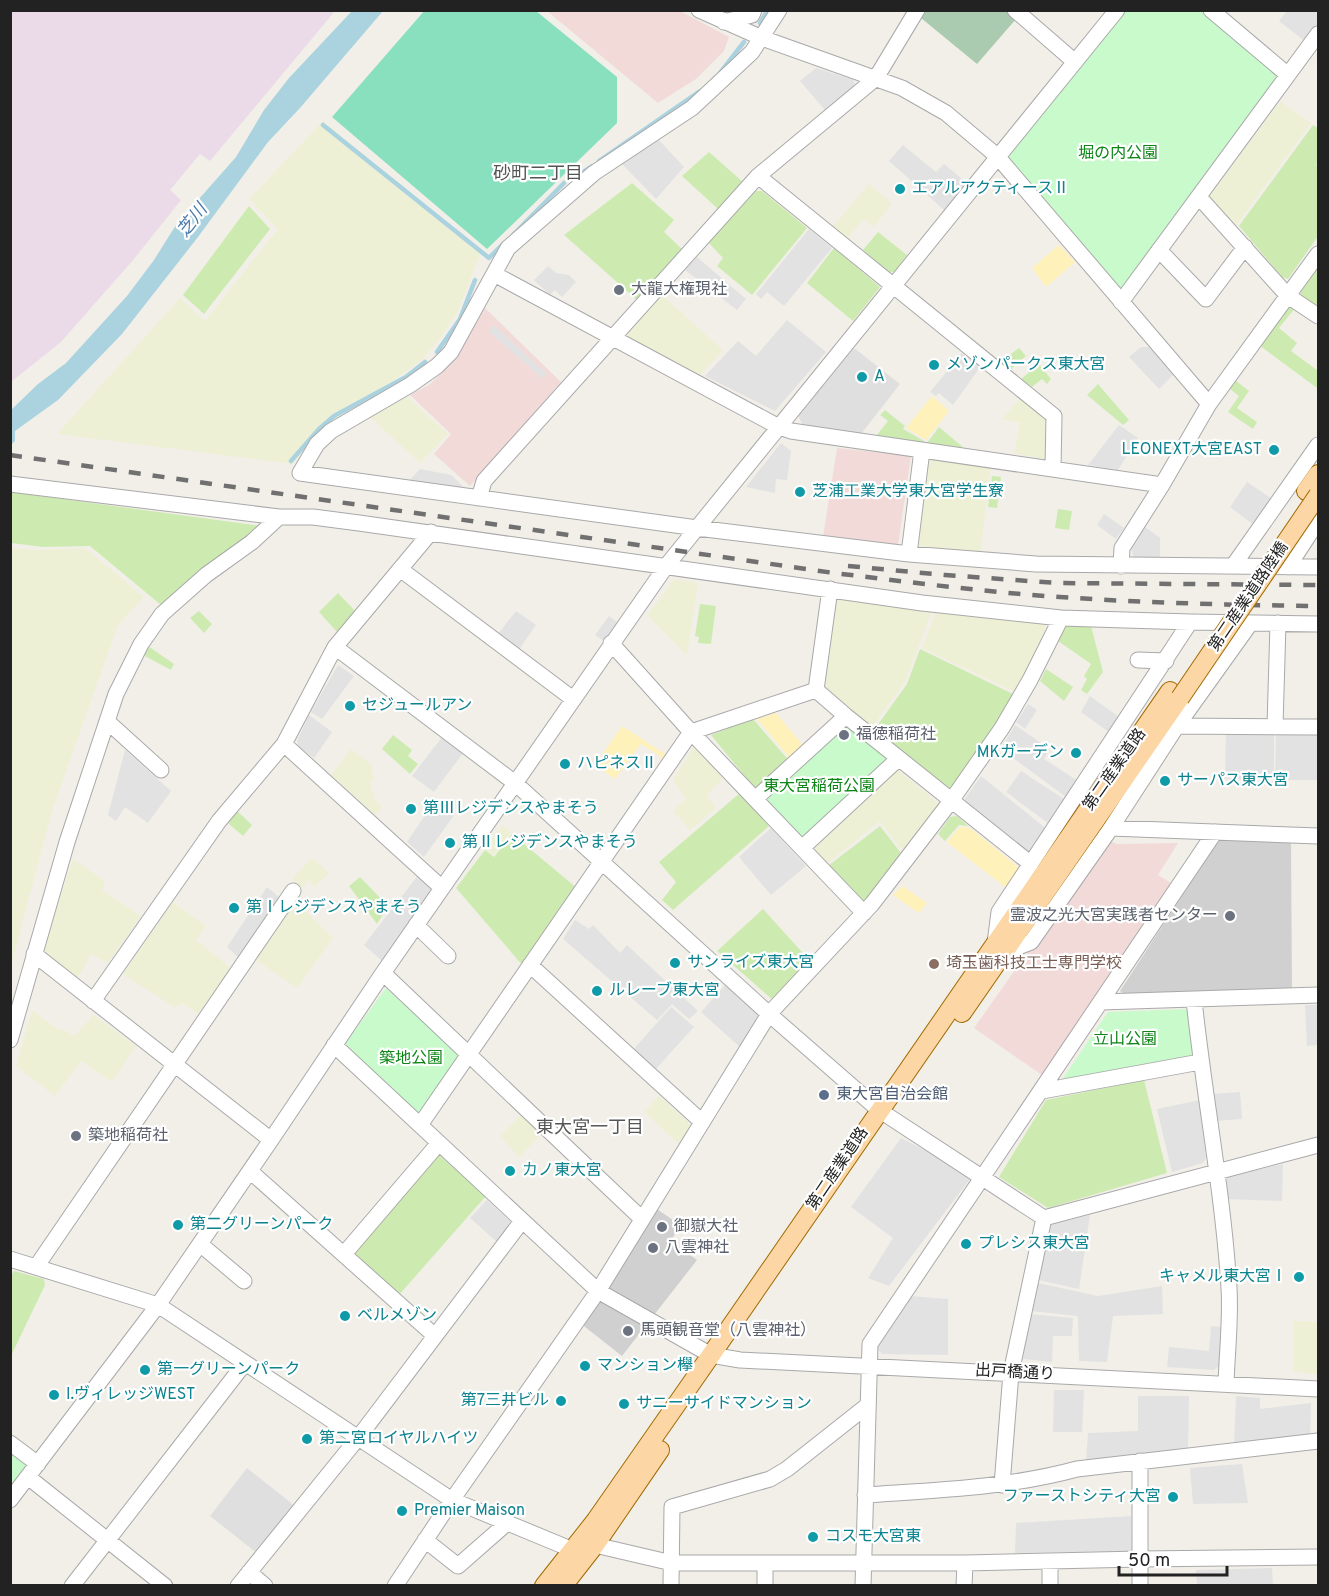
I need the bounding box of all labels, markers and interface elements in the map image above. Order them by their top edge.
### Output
park label: 堀の内公園 [1078,144,1158,164]
district label: 砂町二丁目 [493,163,583,186]
place label: エアルアクティースⅡ [912,179,1069,199]
marker: エアルアクティースⅡ [893,182,907,196]
water label: 芝川 [173,198,214,242]
place label: 大龍大権現社 [631,280,727,300]
marker: 大龍大権現社 [612,283,626,297]
place label: メゾンパークス東大宮 [946,355,1106,375]
marker: メゾンパークス東大宮 [927,358,941,372]
place label: A [874,367,885,387]
marker: A [855,370,869,384]
place label: LEONEXT大宮EAST [1122,440,1262,460]
marker: LEONEXT大宮EAST [1267,443,1281,457]
place label: 芝浦工業大学東大宮学生寮 [812,482,1004,502]
marker: 芝浦工業大学東大宮学生寮 [793,485,807,499]
street label: 第二産業道路陸橋 [1205,538,1293,656]
place label: セジュールアン [362,696,472,716]
marker: セジュールアン [343,699,357,713]
place label: 福徳稲荷社 [856,725,936,745]
street label: 第二産業道路 [1079,725,1151,815]
marker: 福徳稲荷社 [837,728,851,742]
place label: MKガーデン [977,743,1064,763]
marker: MKガーデン [1069,746,1083,760]
place label: ハピネスⅡ [577,754,657,774]
marker: ハピネスⅡ [558,757,572,771]
place label: サーパス東大宮 [1177,771,1289,791]
marker: サーパス東大宮 [1158,774,1172,788]
park label: 東大宮稲荷公園 [763,777,875,797]
place label: 第Ⅲレジデンスやまそう [423,799,599,819]
marker: 第Ⅲレジデンスやまそう [404,802,418,816]
place label: 第Ⅱレジデンスやまそう [462,833,638,853]
marker: 第Ⅱレジデンスやまそう [443,836,457,850]
place label: 第Ⅰレジデンスやまそう [246,898,422,918]
marker: 第Ⅰレジデンスやまそう [227,901,241,915]
place label: 霊波之光大宮実践者センター [1010,906,1218,926]
marker: 霊波之光大宮実践者センター [1223,909,1237,923]
place label: サンライズ東大宮 [687,953,815,973]
place label: 埼玉歯科技工士専門学校 [946,954,1122,974]
marker: サンライズ東大宮 [668,956,682,970]
marker: 埼玉歯科技工士専門学校 [927,957,941,971]
place label: ルレーブ東大宮 [609,981,720,1001]
marker: ルレーブ東大宮 [590,984,604,998]
park label: 立山公園 [1093,1030,1157,1050]
park label: 築地公園 [379,1049,443,1069]
place label: 東大宮自治会館 [836,1085,948,1105]
marker: 東大宮自治会館 [817,1088,831,1102]
district label: 東大宮一丁目 [536,1117,644,1140]
street label: 第二産業道路 [803,1124,873,1214]
place label: 築地稲荷社 [88,1126,168,1146]
marker: 築地稲荷社 [69,1129,83,1143]
place label: カノ東大宮 [522,1161,602,1181]
marker: カノ東大宮 [503,1164,517,1178]
place label: 第二グリーンパーク [190,1215,333,1235]
place label: 御嶽大社 [674,1217,738,1237]
marker: 第二グリーンパーク [171,1218,185,1232]
marker: 御嶽大社 [655,1220,669,1234]
place label: プレシス東大宮 [978,1234,1090,1254]
marker: プレシス東大宮 [959,1237,973,1251]
place label: 八雲神社 [665,1238,729,1258]
marker: 八雲神社 [646,1241,660,1255]
place label: キャメル東大宮Ⅰ [1159,1267,1287,1287]
marker: キャメル東大宮Ⅰ [1292,1270,1306,1284]
place label: ベルメゾン [357,1306,437,1326]
marker: ベルメゾン [338,1309,352,1323]
place label: 馬頭観音堂（八雲神社） [640,1321,816,1341]
marker: 馬頭観音堂（八雲神社） [621,1324,635,1338]
place label: マンション欅 [597,1356,693,1376]
marker: マンション欅 [578,1359,592,1373]
place label: 第一グリーンパーク [157,1360,300,1380]
street label: 出戸橋通り [975,1361,1055,1385]
marker: 第一グリーンパーク [138,1363,152,1377]
place label: I.ヴィレッジWEST [66,1385,195,1405]
marker: I.ヴィレッジWEST [47,1388,61,1402]
place label: 第7三井ビル [461,1391,549,1411]
marker: 第7三井ビル [554,1394,568,1408]
place label: サニーサイドマンション [636,1394,812,1414]
marker: サニーサイドマンション [617,1397,631,1411]
place label: 第二宮ロイヤルハイツ [319,1429,478,1449]
marker: 第二宮ロイヤルハイツ [300,1432,314,1446]
place label: ファーストシティ大宮 [1003,1487,1161,1507]
marker: ファーストシティ大宮 [1166,1490,1180,1504]
place label: Premier Maison [414,1501,525,1521]
marker: Premier Maison [395,1504,409,1518]
place label: コスモ大宮東 [825,1527,921,1547]
marker: コスモ大宮東 [806,1530,820,1544]
scale bar [1119,1539,1227,1577]
text: 50 m [1128,1550,1170,1573]

